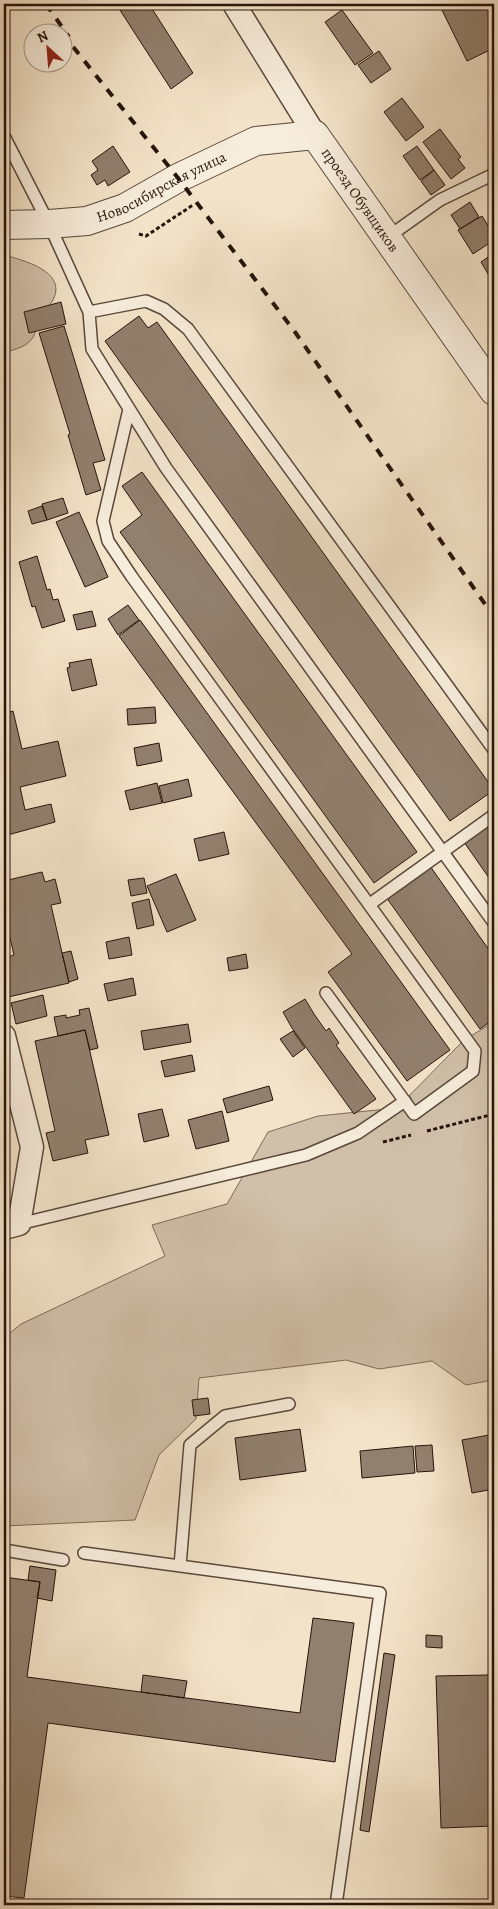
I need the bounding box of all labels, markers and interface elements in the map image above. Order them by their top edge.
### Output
north arrow [22,22,72,72]
text: N [34,26,51,48]
street label: проезд Обувщиков [317,144,404,256]
street label: Новосибирская улица [94,147,229,227]

